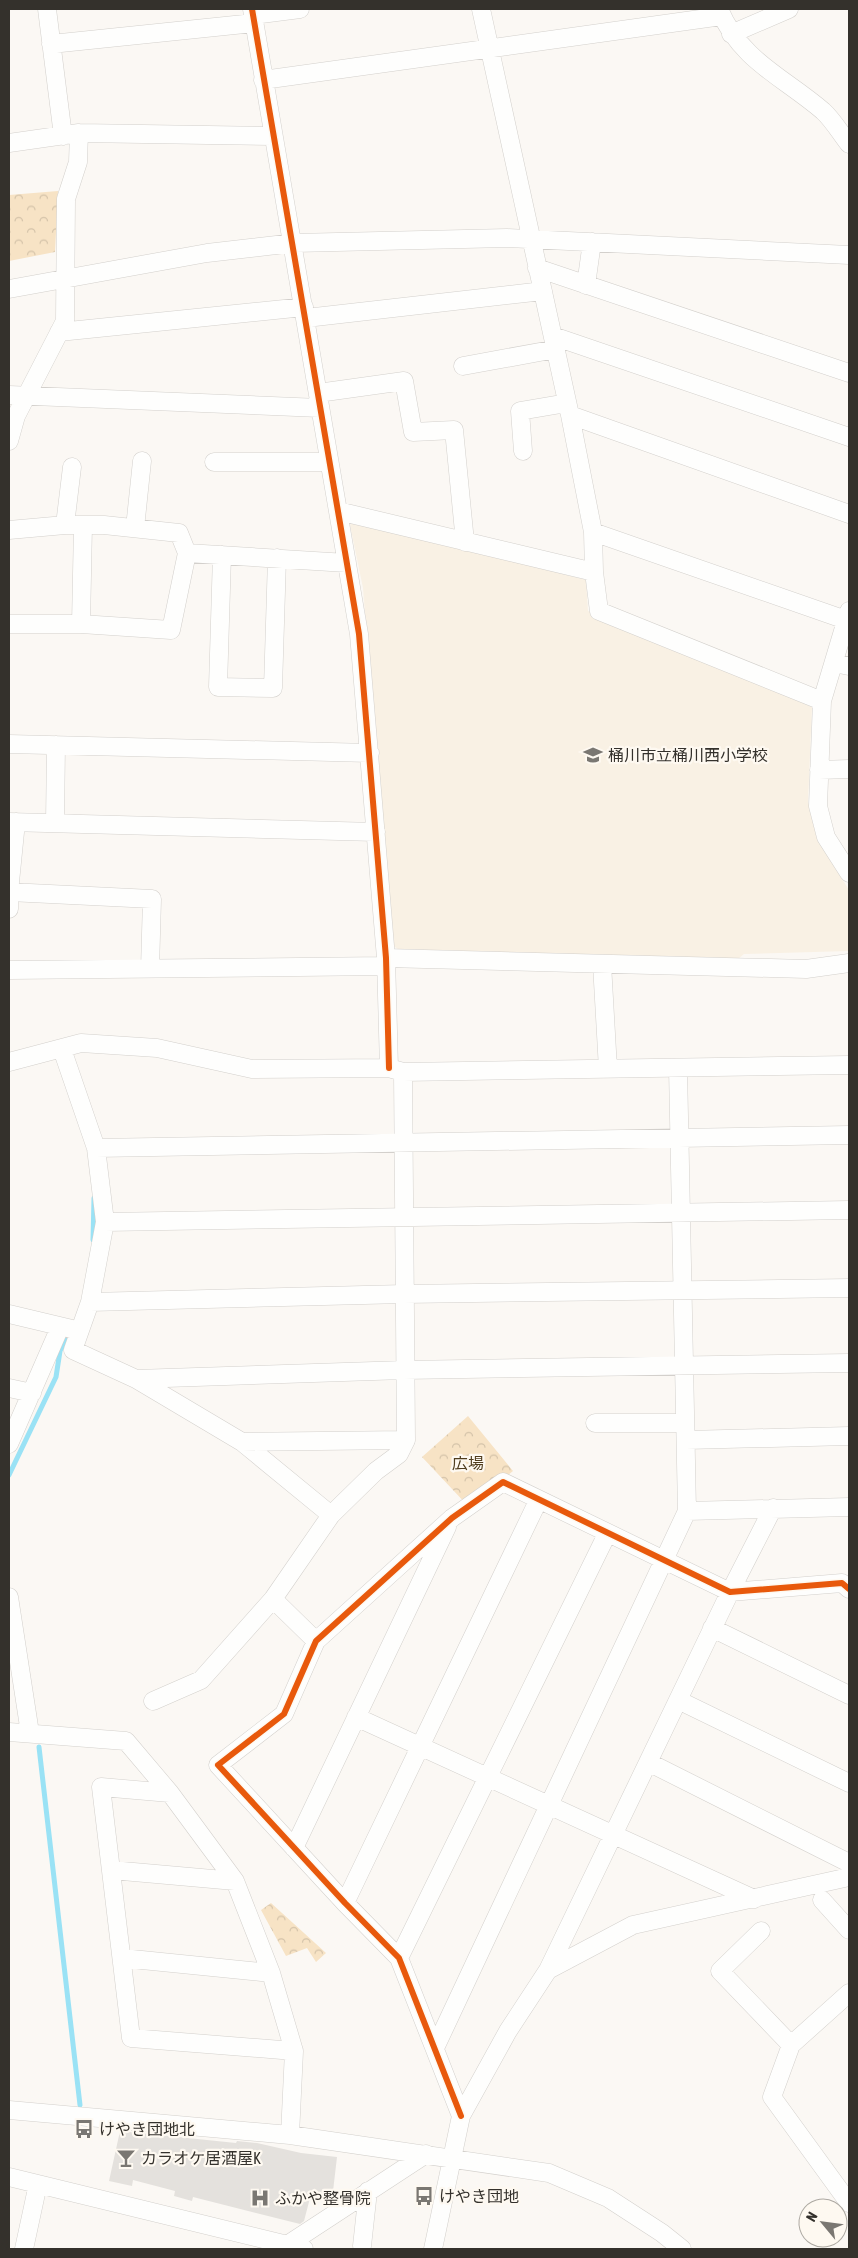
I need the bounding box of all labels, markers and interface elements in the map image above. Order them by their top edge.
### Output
school or university icon: 桶川市立桶川西小学校 [582,744,604,766]
place label: 桶川市立桶川西小学校 [608,746,768,764]
park label: 広場 [452,1454,484,1472]
bus stop icon: けやき団地北 [73,2118,95,2140]
place label: けやき団地北 [99,2120,195,2138]
bar icon: カラオケ居酒屋K [115,2147,137,2169]
place label: カラオケ居酒屋K [141,2149,261,2167]
bus stop icon: けやき団地 [413,2185,435,2207]
hospital icon: ふかや整骨院 [249,2187,271,2209]
place label: けやき団地 [439,2187,519,2205]
place label: ふかや整骨院 [275,2189,371,2207]
north arrow [798,2198,848,2248]
text: N [803,2209,821,2224]

